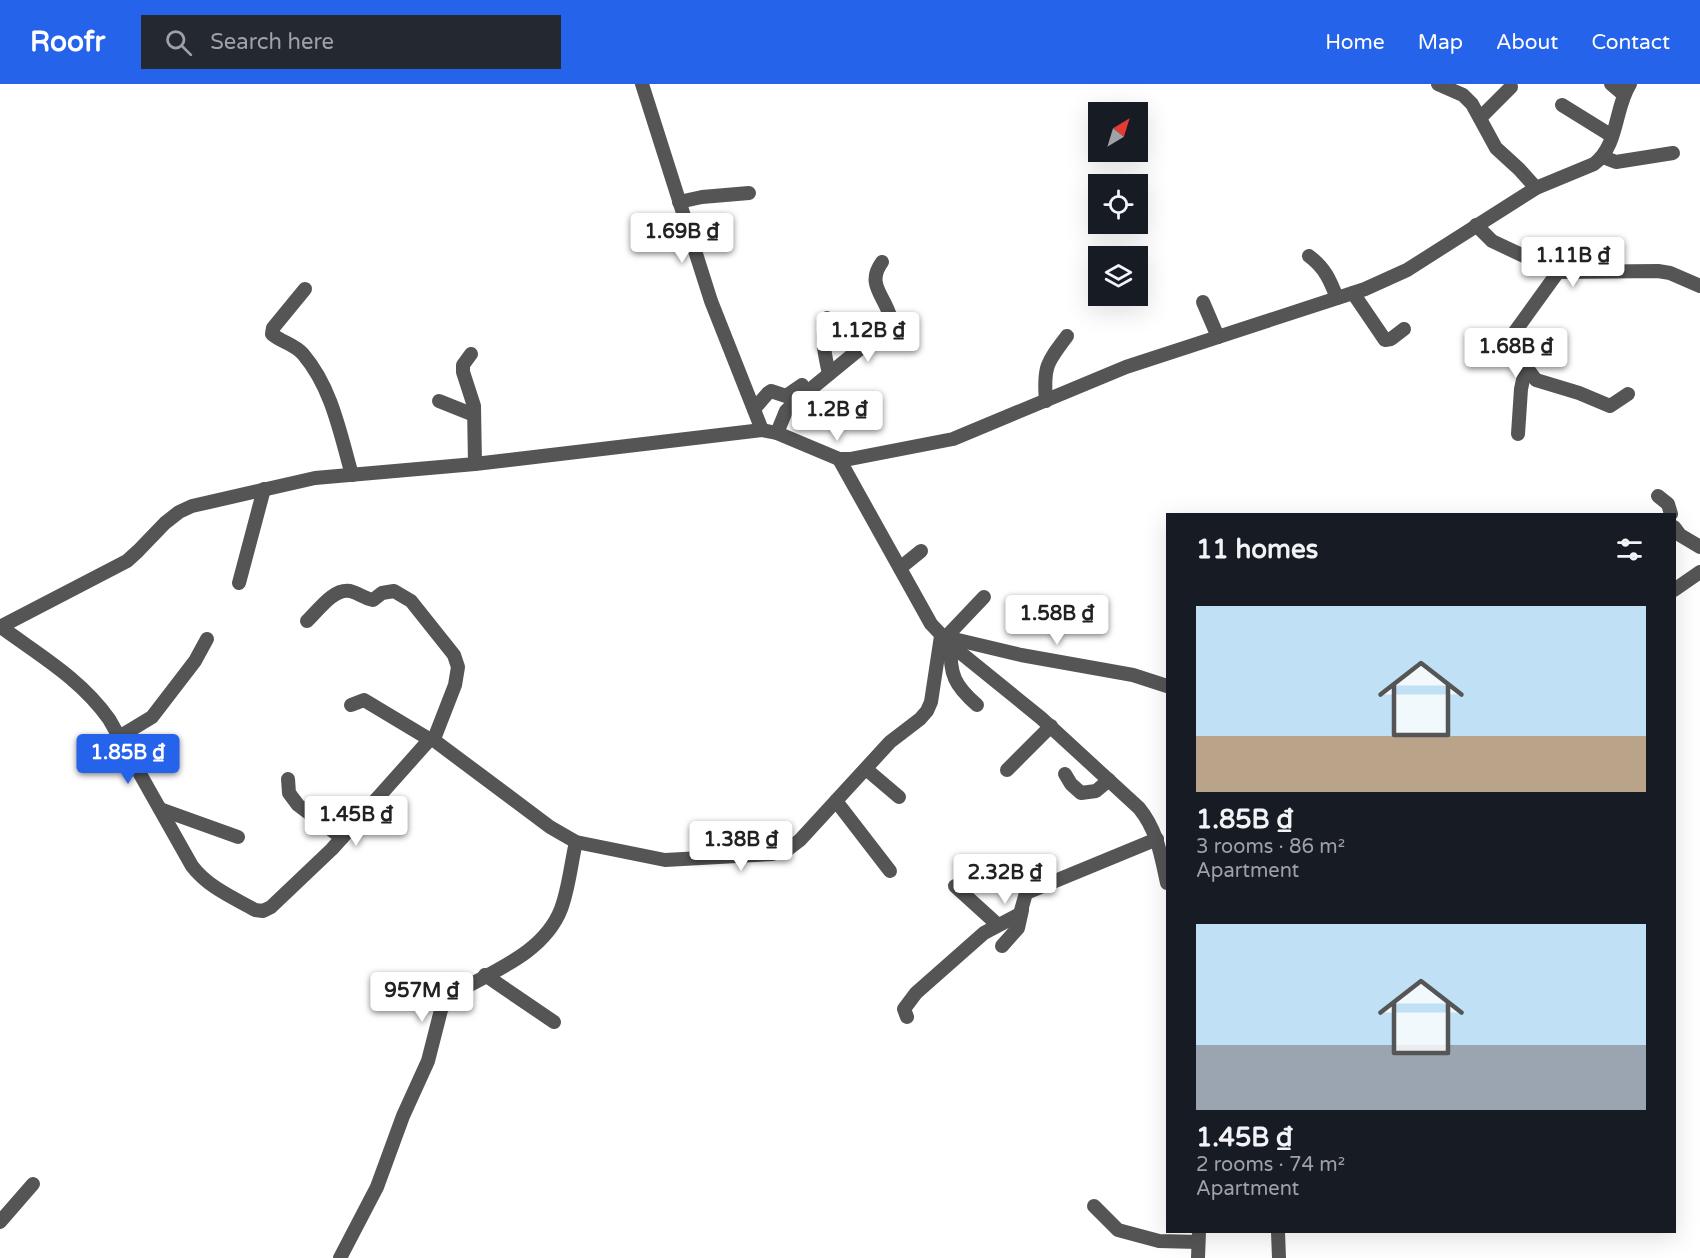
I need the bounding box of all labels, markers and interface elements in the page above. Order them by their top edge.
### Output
search box [141,15,561,69]
text: Roofr [30,25,105,59]
icon: search [162,26,195,59]
text: Search here [210,29,334,55]
text: Home [1325,30,1385,55]
text: Map [1418,30,1463,55]
text: About [1496,30,1558,55]
text: Contact [1591,30,1670,55]
north arrow [1088,102,1148,162]
map controls [1088,102,1148,306]
button: locate [1088,174,1148,234]
pin: 1.69B ₫ [627,213,737,264]
text: 1.69B ₫ [644,220,720,244]
pin: 1.11B ₫ [1518,237,1628,288]
text: 1.11B ₫ [1535,244,1611,268]
button: layers [1088,246,1148,306]
pin: 1.12B ₫ [813,312,923,363]
text: 1.12B ₫ [830,319,906,343]
pin: 1.68B ₫ [1461,328,1571,379]
text: 1.68B ₫ [1478,335,1554,359]
pin: 1.2B ₫ [788,391,886,442]
text: 1.2B ₫ [806,398,868,422]
icon: filters [1613,533,1646,566]
text: 11 homes [1196,534,1318,565]
pin: 1.58B ₫ [1002,595,1112,646]
text: 1.58B ₫ [1019,602,1095,626]
icon: home [1367,645,1475,753]
pin: 1.85B ₫ [73,734,183,785]
text: 1.85B ₫ [91,741,165,765]
pin: 1.45B ₫ [301,796,411,847]
text: 1.45B ₫ [319,803,393,827]
text: 1.85B ₫ [1196,804,1293,835]
pin: 1.38B ₫ [686,821,796,872]
text: 1.38B ₫ [703,828,779,852]
text: 3 rooms · 86 m² [1196,835,1345,859]
pin: 2.32B ₫ [950,854,1060,905]
text: Apartment [1196,859,1299,883]
text: 2.32B ₫ [967,861,1043,885]
icon: home [1367,963,1475,1071]
pin: 957M ₫ [373,972,471,1023]
text: 957M ₫ [384,979,460,1003]
text: 1.45B ₫ [1196,1122,1293,1153]
text: 2 rooms · 74 m² [1196,1153,1345,1177]
text: Apartment [1196,1177,1299,1201]

